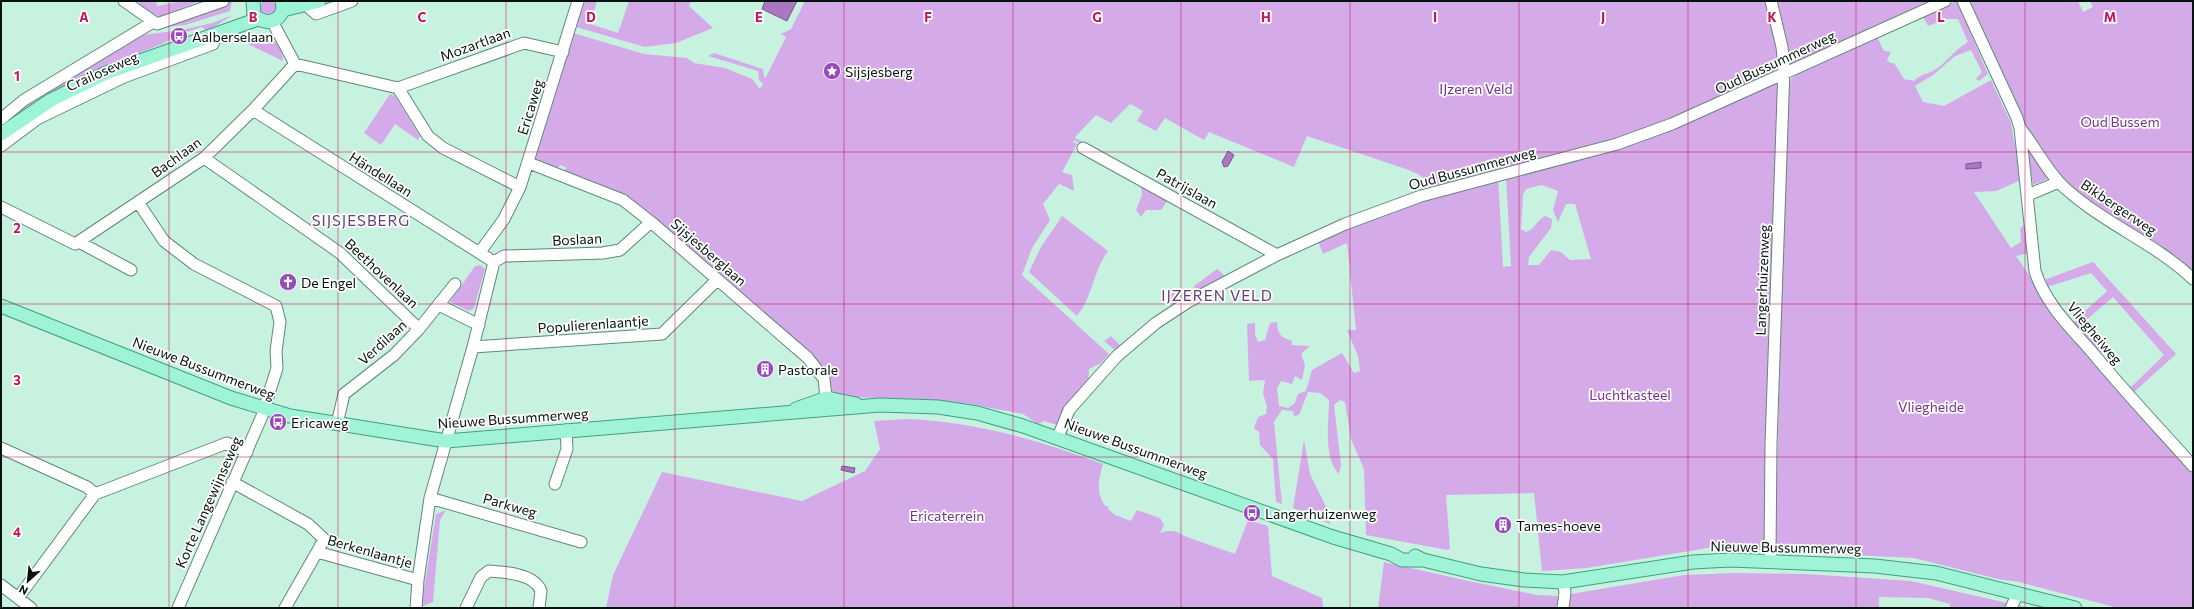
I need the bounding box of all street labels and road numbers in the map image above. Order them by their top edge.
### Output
street label: Mozartlaan [438,23,512,65]
street label: Oud Bussummerweg [1712,26,1838,97]
street label: Crailoseweg [63,47,141,94]
street label: Ericaweg [513,77,547,137]
street label: Bachlaan [148,133,204,181]
street label: Oud Bussummerweg [1407,143,1538,193]
street label: Händellaan [346,148,416,200]
street label: Patrijslaan [1153,164,1221,212]
street label: Bikbergerweg [2078,175,2161,239]
street label: Sijsjesberglaan [668,215,750,289]
street label: Langerhuizenweg [1752,224,1772,336]
street label: Boslaan [552,229,602,249]
street label: Beethovenlaan [342,235,422,311]
street label: Vliegheiweg [2064,298,2126,368]
street label: Populierenlaantje [537,312,649,336]
street label: Verdilaan [354,316,410,368]
street label: Nieuwe Bussummerweg [130,333,278,403]
street label: Nieuwe Bussummerweg [437,404,589,432]
street label: Nieuwe Bussummerweg [1062,414,1210,482]
street label: Korte Langewijnseweg [171,433,245,571]
street label: Parkweg [481,489,539,521]
street label: Berkenlaantje [326,531,414,571]
street label: Nieuwe Bussummerweg [1710,537,1862,557]

